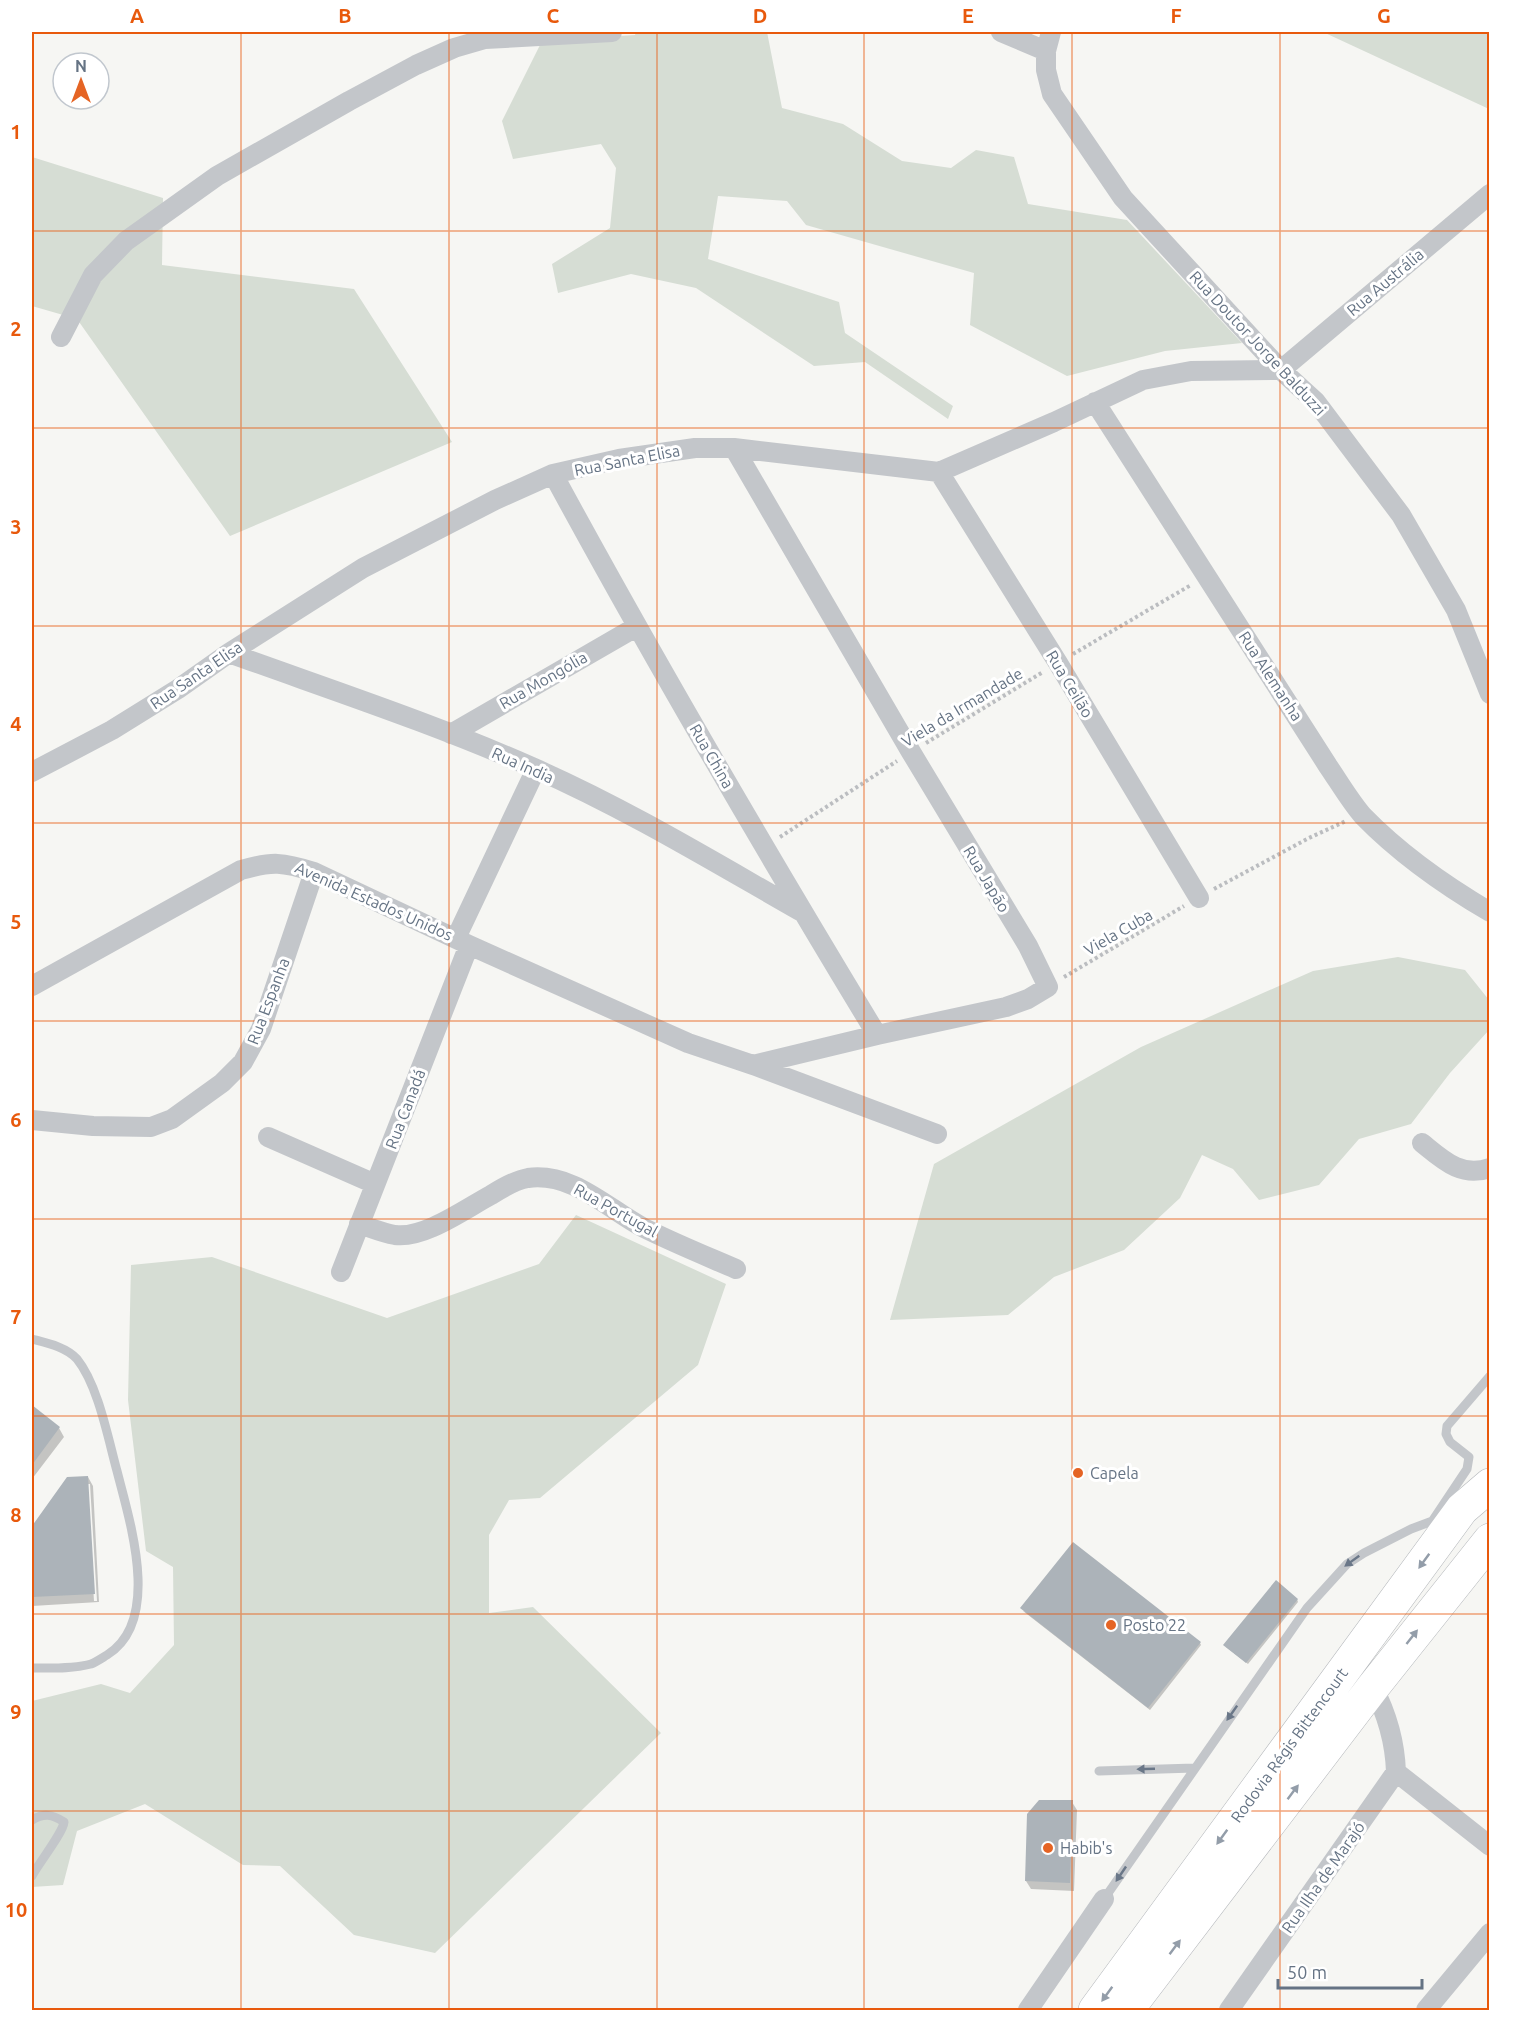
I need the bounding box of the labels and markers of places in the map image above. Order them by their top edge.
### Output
place label: Capela [1090,1464,1139,1482]
marker: Capela [1071,1466,1085,1480]
place label: Posto 22 [1123,1616,1186,1634]
marker: Posto 22 [1104,1618,1118,1632]
place label: Habib's [1060,1839,1112,1857]
marker: Habib's [1041,1841,1055,1855]

